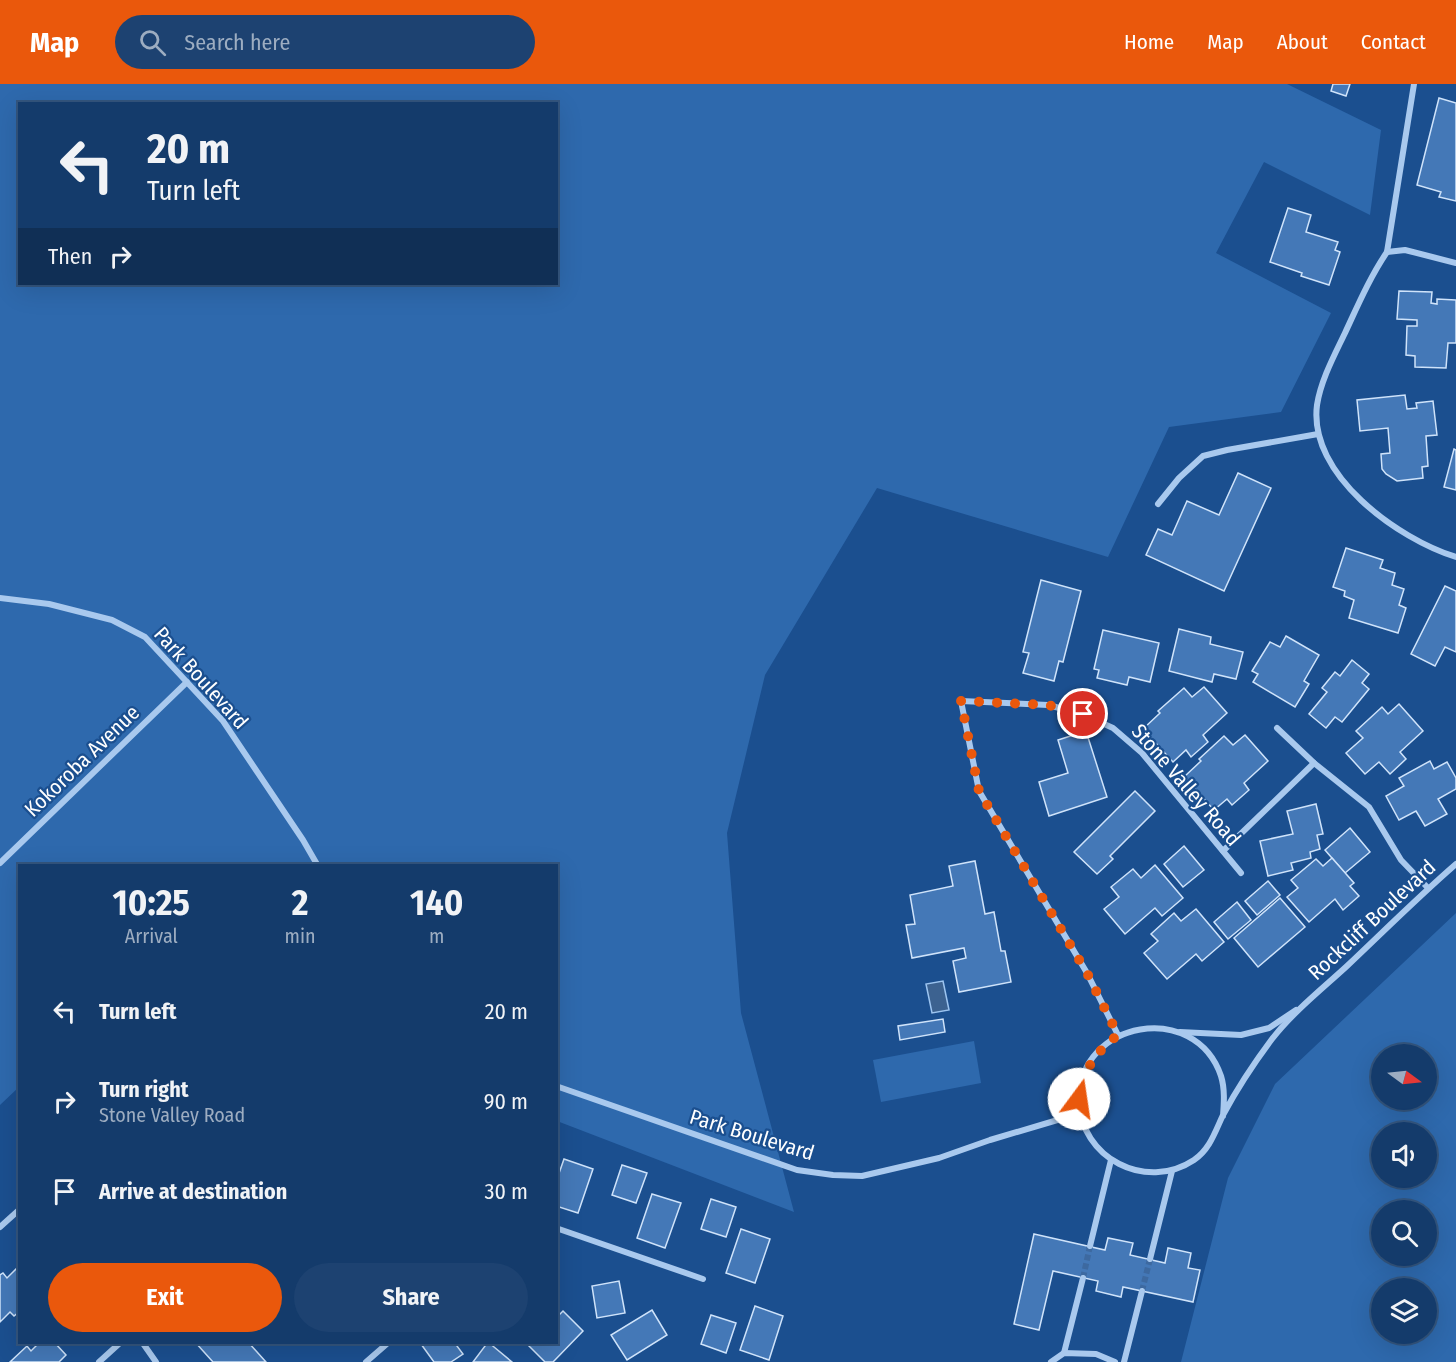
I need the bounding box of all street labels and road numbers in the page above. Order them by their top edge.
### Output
street label: Park Boulevard [148,621,254,735]
street label: Kokoroba Avenue [19,700,145,822]
street label: Stone Valley Road [1126,719,1246,851]
street label: Rockcliff Boulevard [1303,854,1441,986]
street label: Park Boulevard [687,1104,817,1166]

